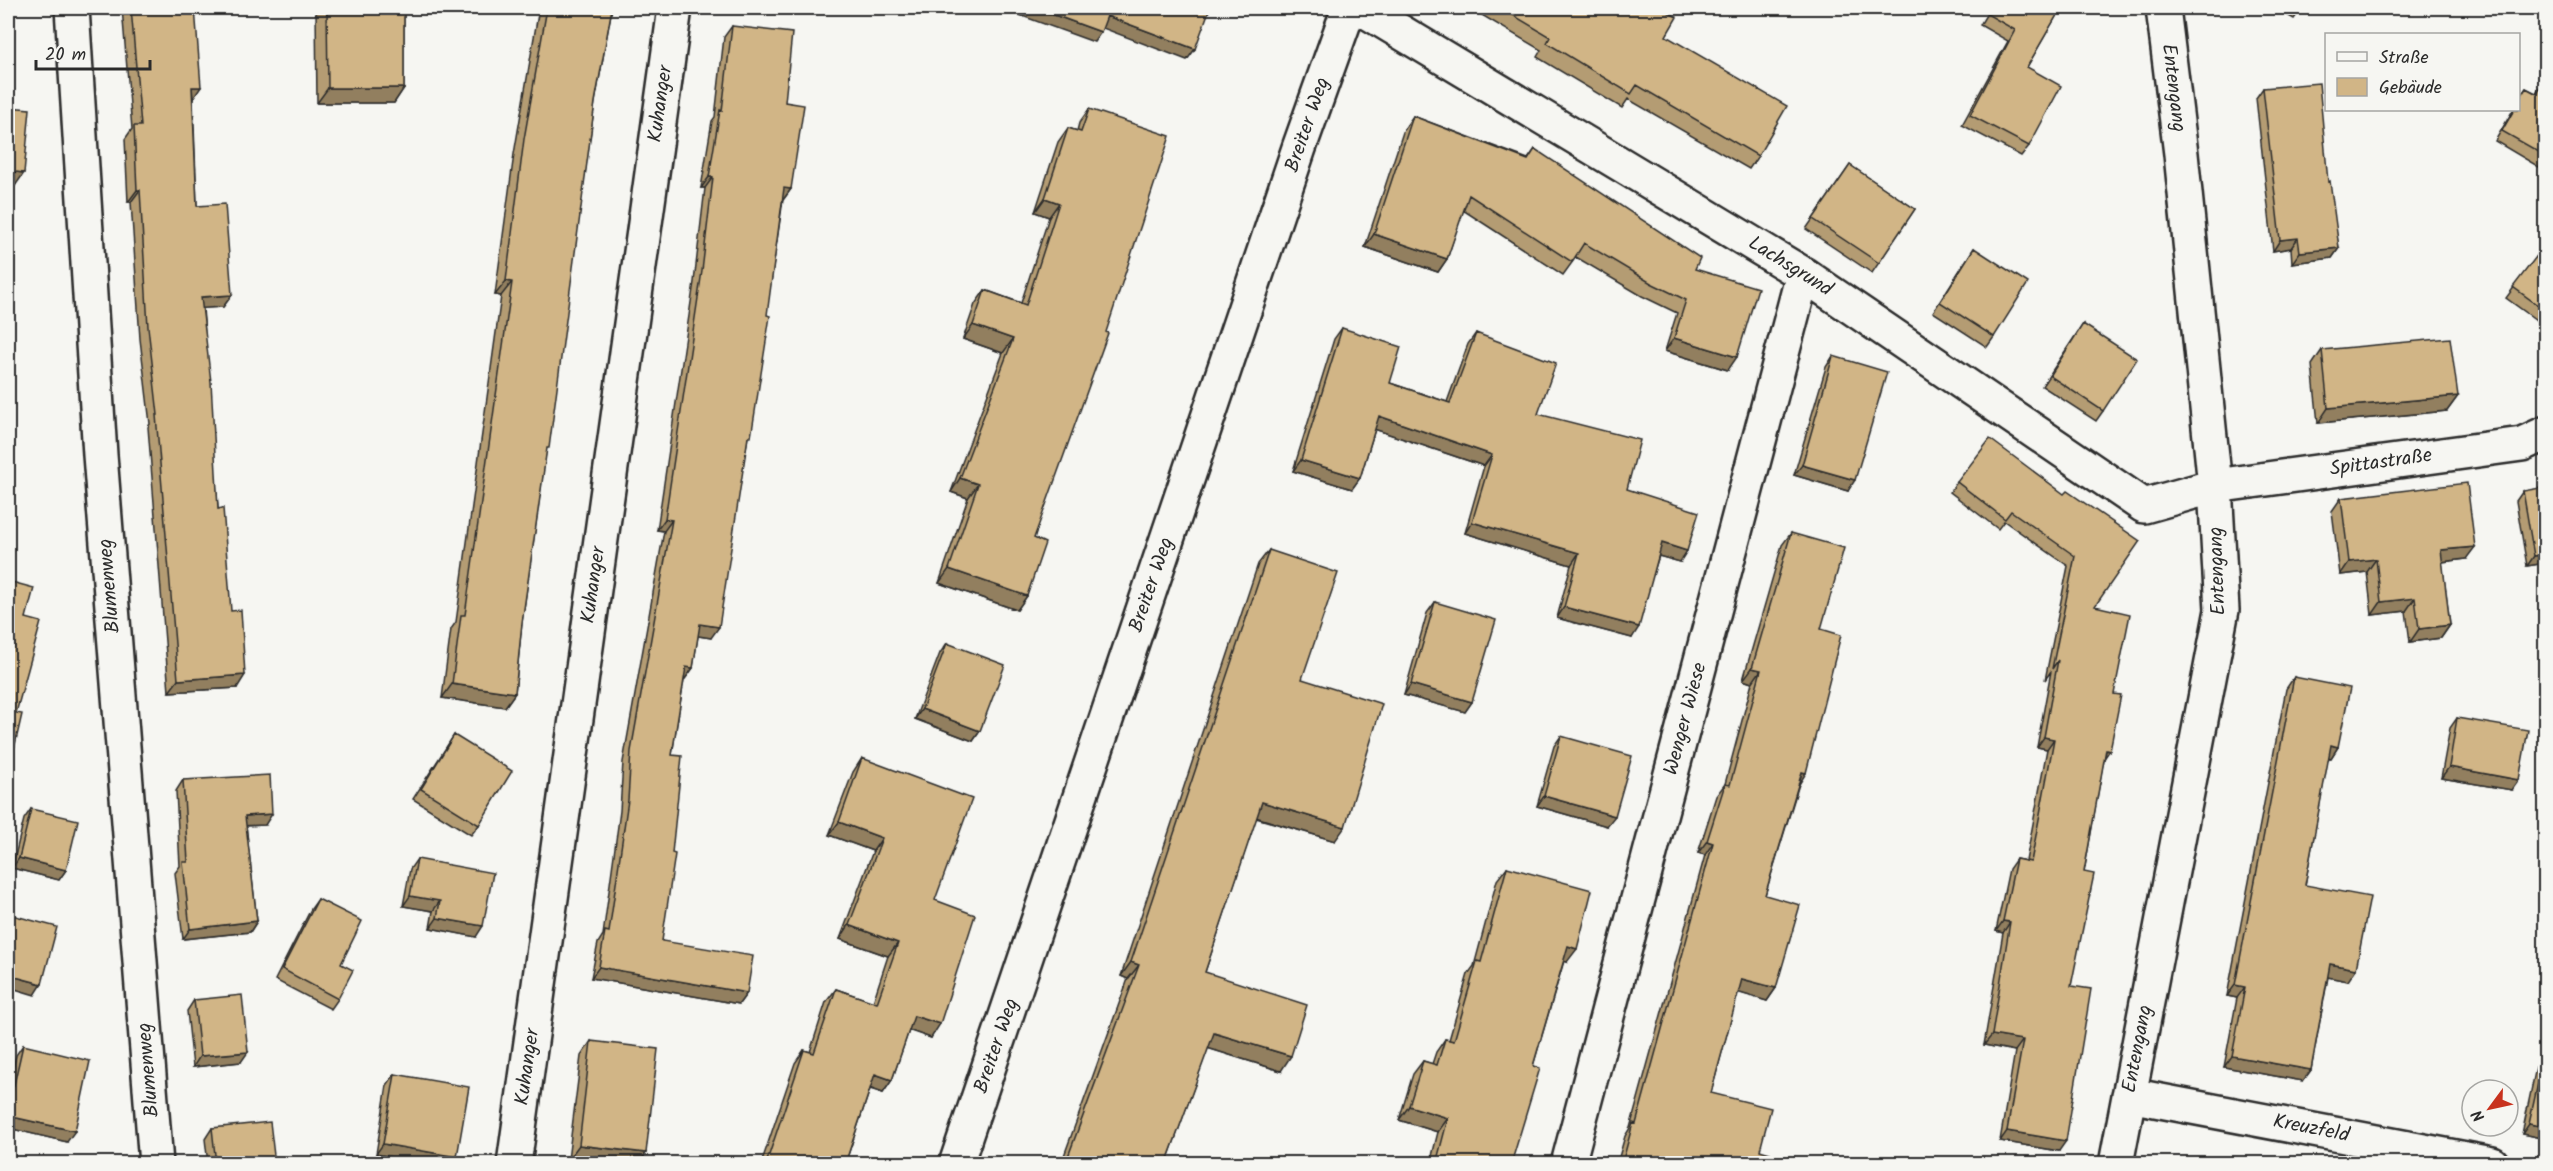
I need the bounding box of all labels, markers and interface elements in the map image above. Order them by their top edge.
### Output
scale bar [36,33,150,71]
legend [2325,33,2520,111]
text: 20 m [45,41,86,70]
street label: Entengang [2152,42,2194,134]
text: Straße [2379,44,2429,73]
street label: Kuhanger [640,62,682,145]
street label: Breiter Weg [1277,73,1339,177]
text: Gebäude [2379,74,2442,103]
street label: Lachsgrund [1741,228,1840,306]
street label: Spittastraße [2328,440,2434,486]
street label: Entengang [2200,526,2236,616]
street label: Breiter Weg [1121,533,1183,637]
street label: Blumenweg [90,537,130,635]
street label: Kuhanger [573,543,615,626]
street label: Wenger Wiese [1656,659,1716,779]
street label: Breiter Weg [966,994,1028,1098]
street label: Entengang [2114,1002,2162,1096]
street label: Blumenweg [129,1021,169,1119]
street label: Kuhanger [507,1025,549,1108]
north arrow [2460,1078,2520,1138]
text: N [2465,1104,2492,1126]
street label: Kreuzfeld [2270,1106,2353,1152]

